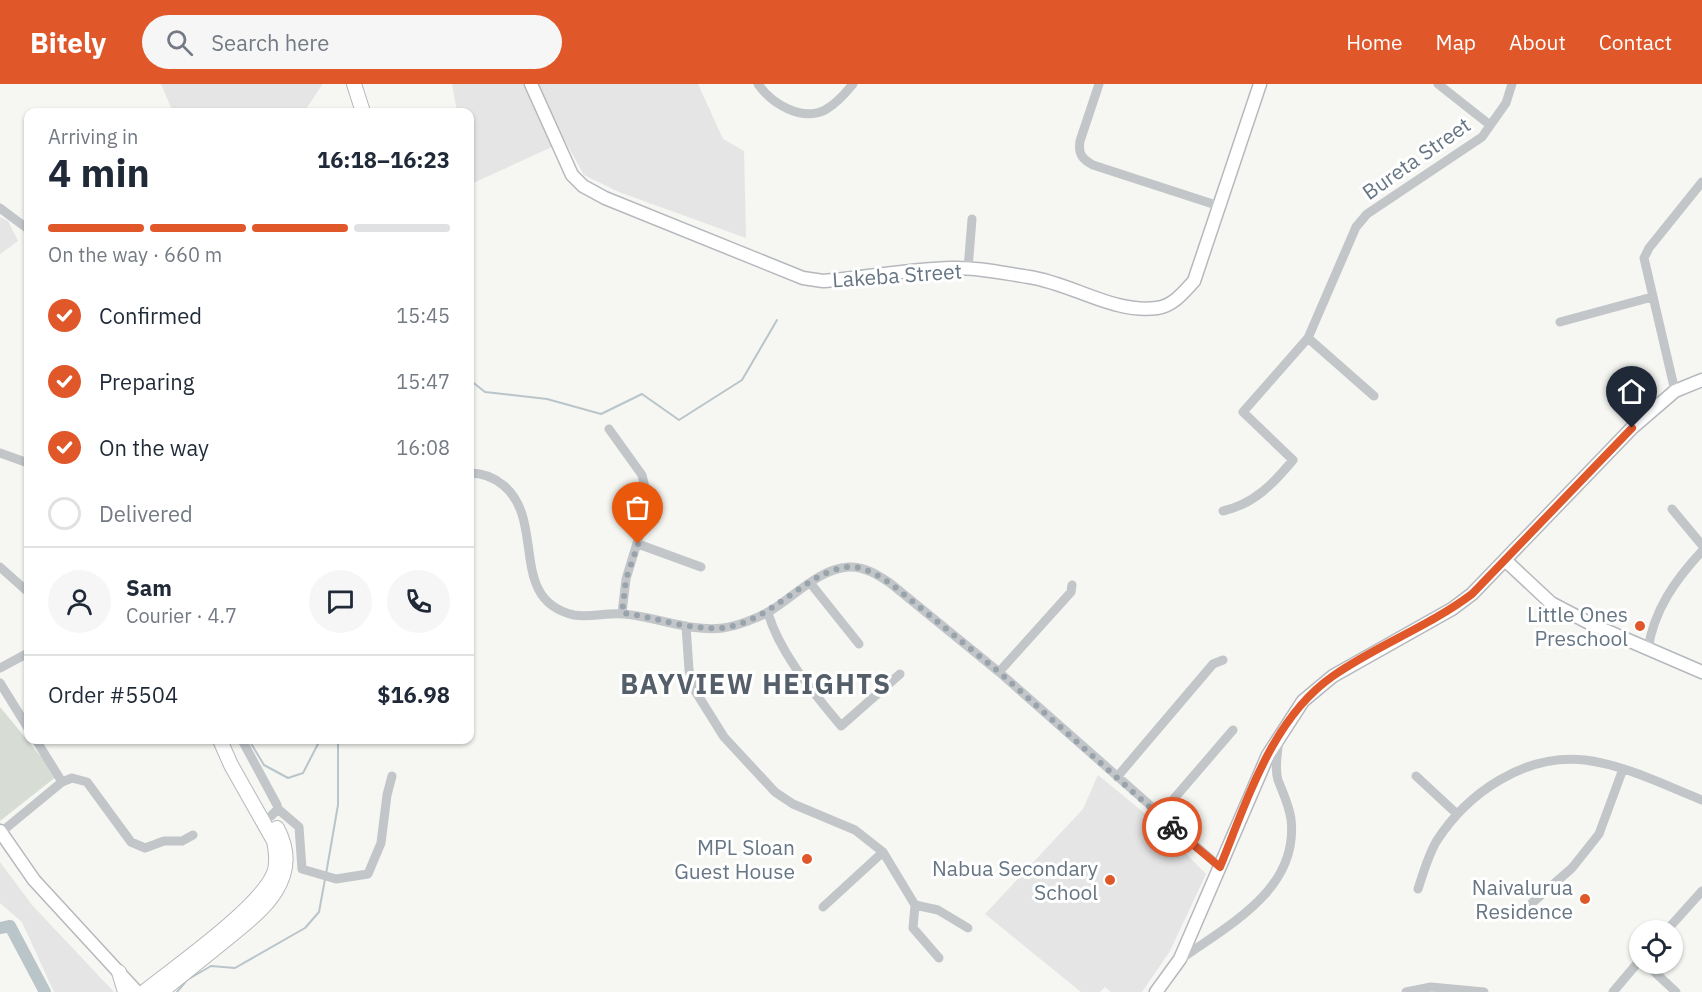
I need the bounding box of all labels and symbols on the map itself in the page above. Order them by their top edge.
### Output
street label: Bureta Street [1356,110,1476,206]
street label: Lakeba Street [831,257,963,293]
pin [1606,366,1657,428]
pin [612,482,663,544]
place label: Little Ones Preschool [1527,600,1628,652]
marker: Little Ones Preschool [1633,619,1647,633]
district label: BAYVIEW HEIGHTS [620,666,892,701]
courier [1142,797,1202,857]
place label: MPL Sloan Guest House [674,833,795,885]
marker: MPL Sloan Guest House [800,852,814,866]
place label: Nabua Secondary School [932,854,1099,906]
marker: Nabua Secondary School [1103,873,1117,887]
place label: Naivalurua Residence [1472,873,1573,925]
marker: Naivalurua Residence [1578,892,1592,906]

